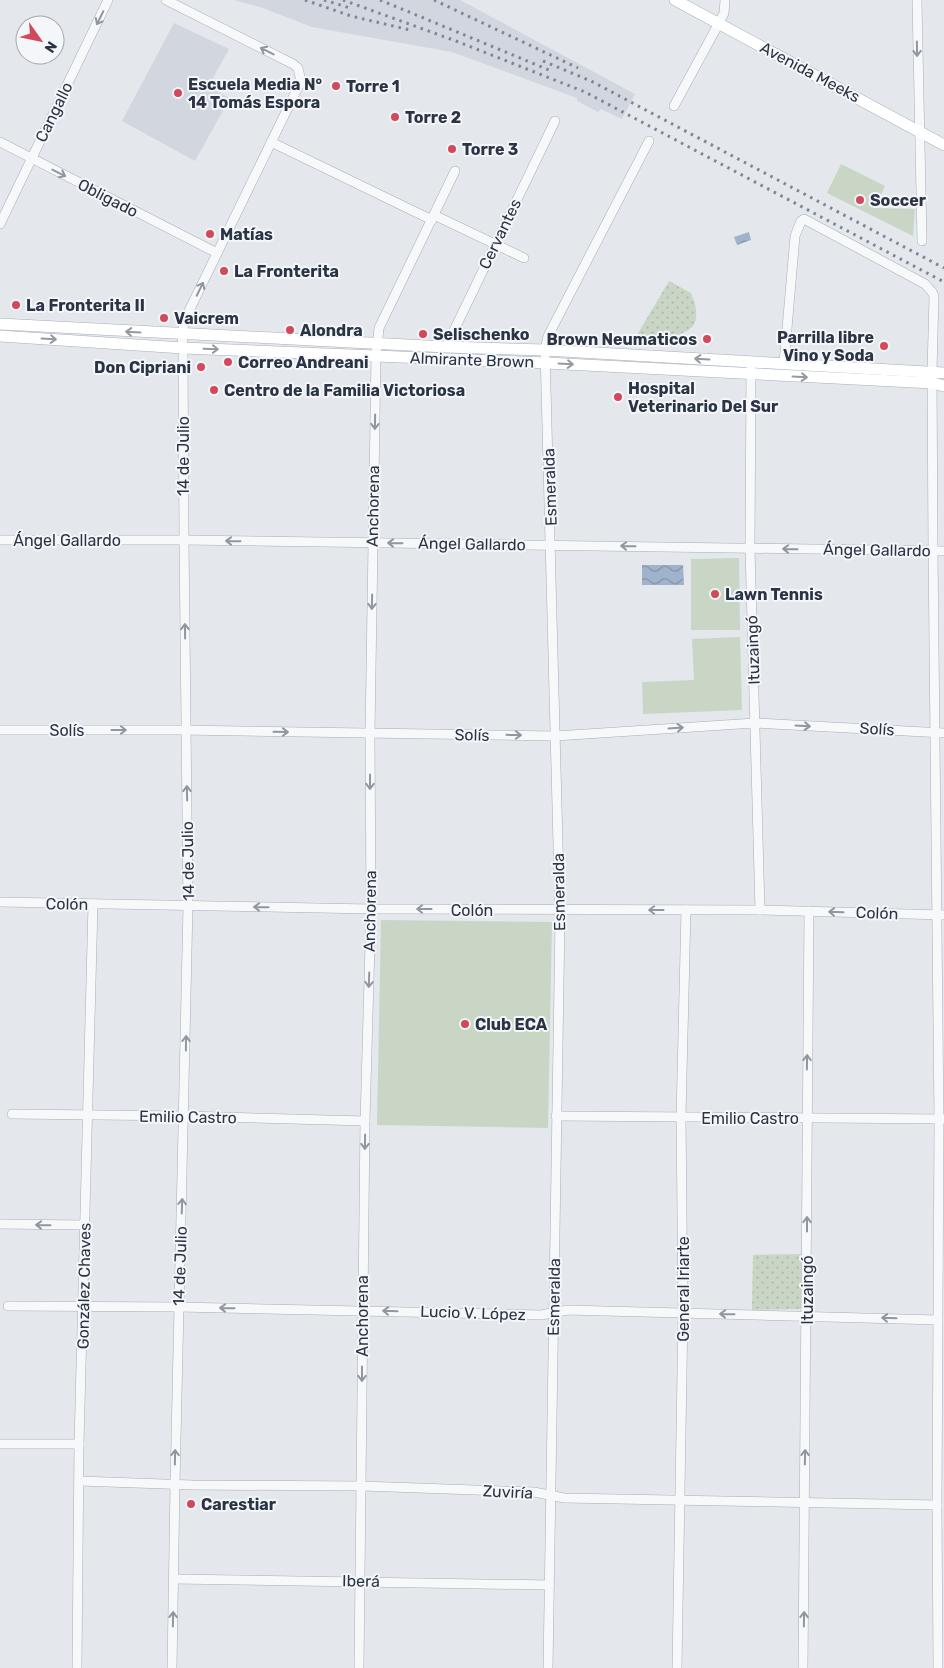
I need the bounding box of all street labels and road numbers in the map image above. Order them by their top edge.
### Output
street label: Avenida Meeks [757,38,863,106]
street label: Cangallo [31,79,77,145]
street label: Obligado [75,175,141,221]
street label: Cervantes [475,196,525,272]
street label: Almirante Brown [410,348,534,372]
street label: 14 de Julio [174,416,193,496]
street label: Esmeralda [539,448,561,526]
street label: Anchorena [363,465,383,547]
street label: Ángel Gallardo [13,531,121,550]
street label: Ángel Gallardo [418,534,526,554]
street label: Ángel Gallardo [823,540,931,560]
street label: Ituzaingó [742,615,764,685]
street label: Solís [859,719,895,739]
street label: Solís [49,721,85,740]
street label: Solís [454,725,490,745]
street label: 14 de Julio [178,821,198,901]
street label: Esmeralda [549,853,569,931]
street label: Anchorena [360,870,380,952]
street label: Colón [46,894,88,914]
street label: Colón [451,901,493,920]
street label: Colón [855,903,899,923]
street label: Emilio Castro [139,1107,237,1127]
street label: Emilio Castro [701,1109,799,1128]
street label: González Chaves [73,1223,95,1349]
street label: 14 de Julio [169,1226,191,1306]
street label: General Iriarte [674,1236,693,1342]
street label: Ituzaingó [798,1255,817,1325]
street label: Esmeralda [544,1258,564,1336]
street label: Anchorena [353,1275,372,1357]
street label: Lucio V. López [420,1302,526,1324]
street label: Zuviría [482,1481,534,1503]
street label: Iberá [342,1571,380,1591]

